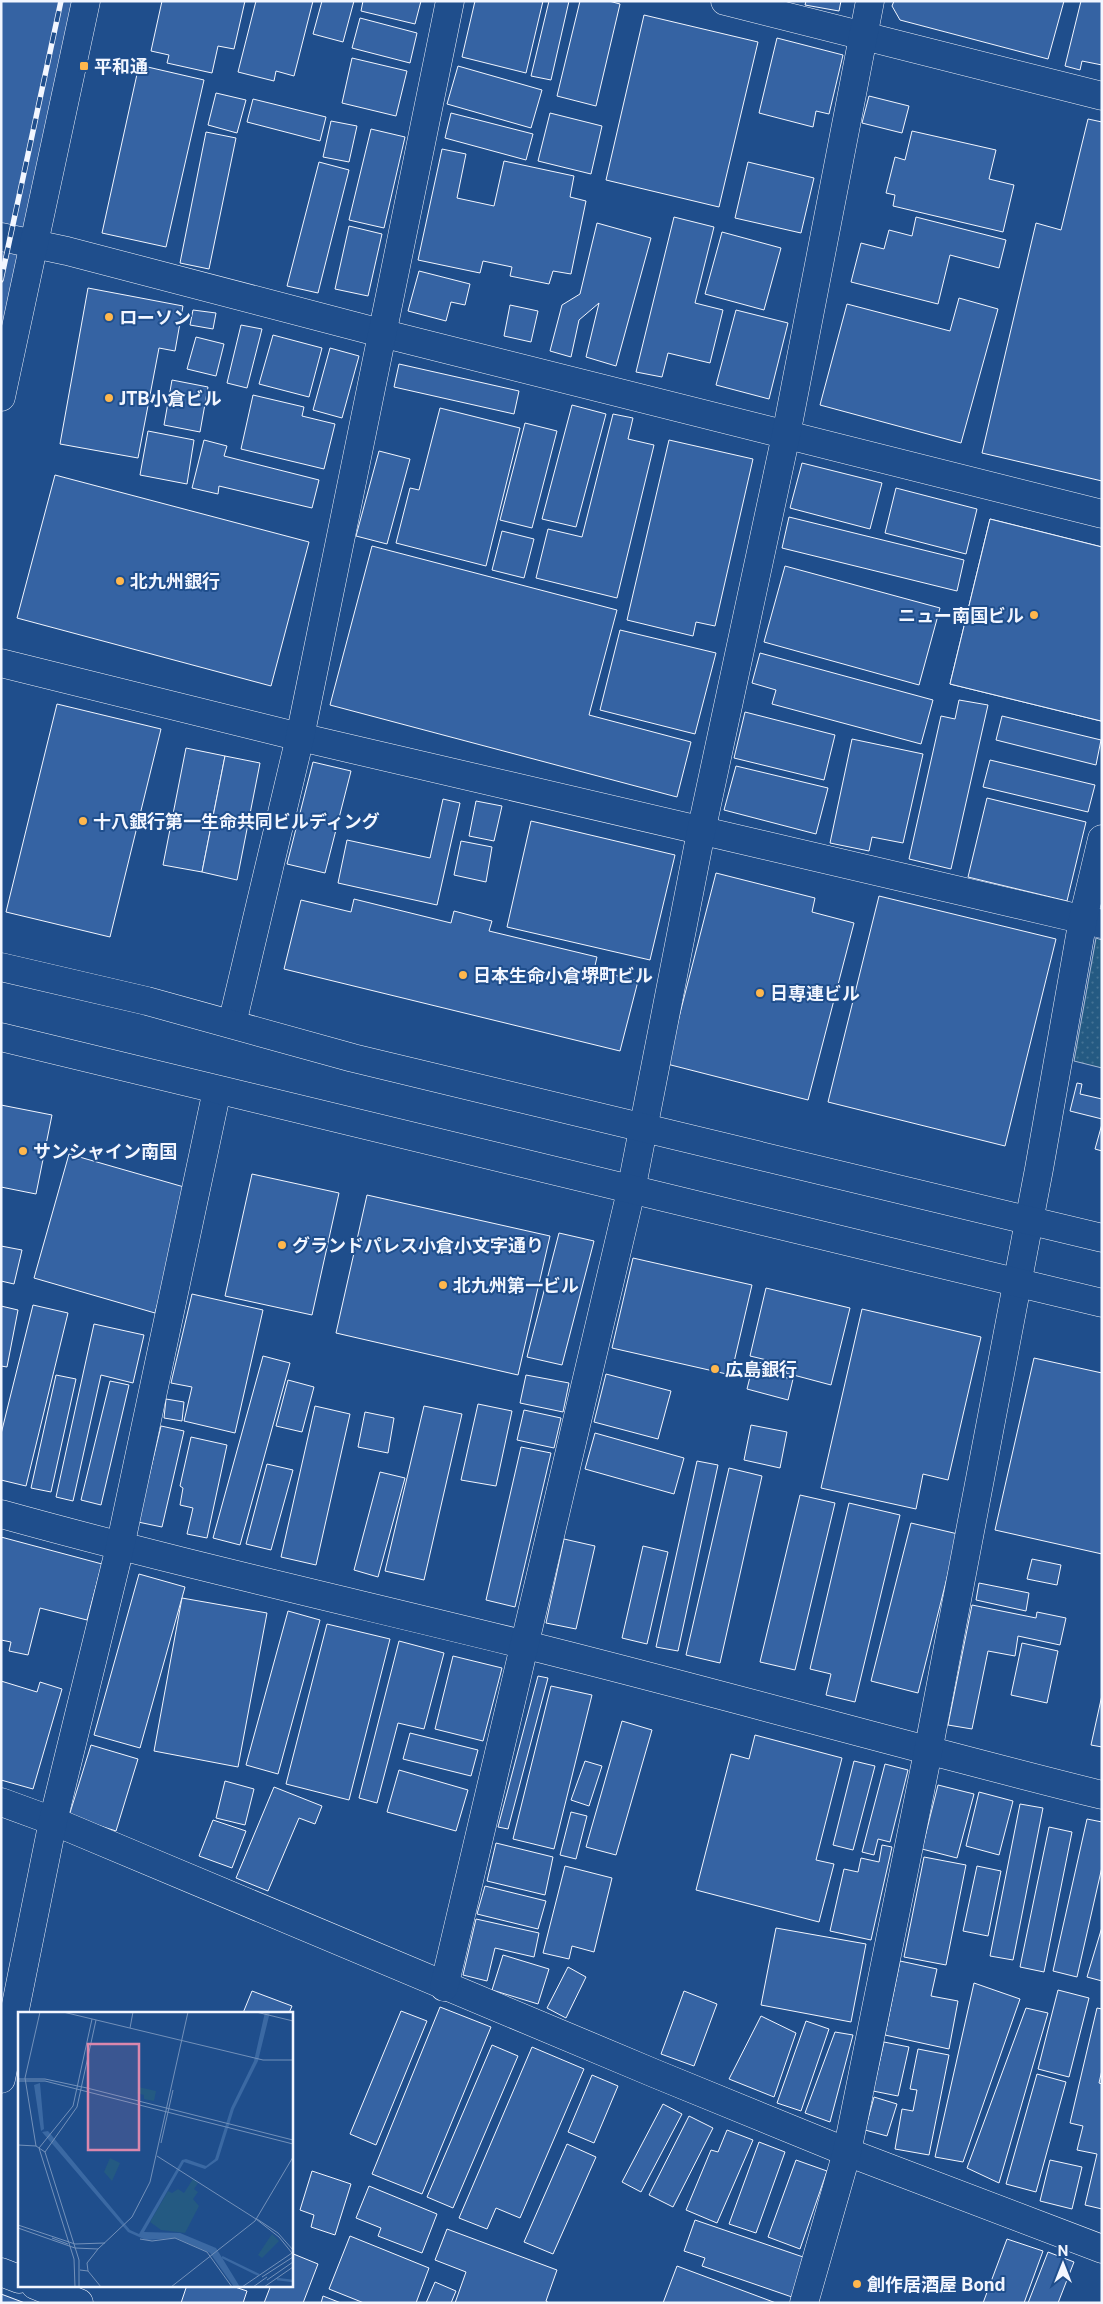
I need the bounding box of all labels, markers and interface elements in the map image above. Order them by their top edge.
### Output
place label: 平和通 [94,56,148,77]
marker: 平和通 [78,60,90,72]
place label: ローソン [119,307,191,328]
marker: ローソン [103,311,115,323]
place label: JTB小倉ビル [119,388,222,409]
marker: JTB小倉ビル [103,392,115,404]
place label: 北九州銀行 [130,571,220,592]
marker: 北九州銀行 [114,575,126,587]
place label: ニュー南国ビル [898,605,1024,626]
marker: ニュー南国ビル [1028,609,1040,621]
place label: 十八銀行第一生命共同ビルディング [93,811,380,832]
marker: 十八銀行第一生命共同ビルディング [77,815,89,827]
place label: 日本生命小倉堺町ビル [473,965,653,986]
marker: 日本生命小倉堺町ビル [457,969,469,981]
place label: 日専連ビル [770,983,860,1004]
marker: 日専連ビル [754,987,766,999]
place label: サンシャイン南国 [33,1141,177,1162]
marker: サンシャイン南国 [17,1145,29,1157]
place label: グランドパレス小倉小文字通り [292,1235,544,1256]
marker: グランドパレス小倉小文字通り [276,1239,288,1251]
place label: 北九州第一ビル [453,1275,579,1296]
marker: 北九州第一ビル [437,1279,449,1291]
place label: 広島銀行 [725,1359,797,1380]
marker: 広島銀行 [709,1363,721,1375]
inset map [18,2012,292,2286]
north arrow [1038,2239,1088,2289]
text: N [1058,2243,1068,2259]
place label: 創作居酒屋 Bond [867,2274,1006,2295]
marker: 創作居酒屋 Bond [851,2278,863,2290]

